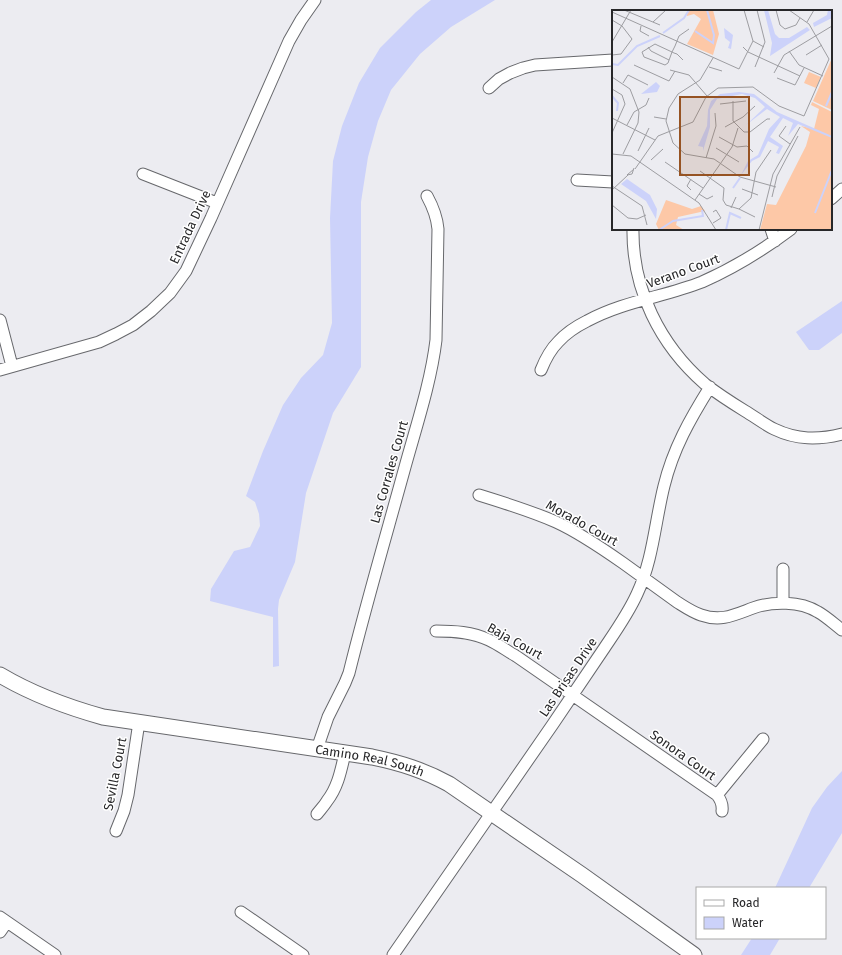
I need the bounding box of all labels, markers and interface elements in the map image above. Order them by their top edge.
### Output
inset map [612,10,832,230]
street label: Entrada Drive [166,188,214,266]
street label: Verano Court [645,251,722,291]
street label: Las Corrales Court [367,419,411,525]
street label: Morado Court [543,497,621,549]
street label: Baja Court [485,620,546,662]
street label: Las Brisas Drive [536,635,600,719]
street label: Sonora Court [647,727,719,783]
street label: Sevilla Court [101,736,129,812]
street label: Camino Real South [314,741,427,779]
legend [696,887,826,939]
text: Road [732,896,760,910]
text: Water [732,916,764,930]

